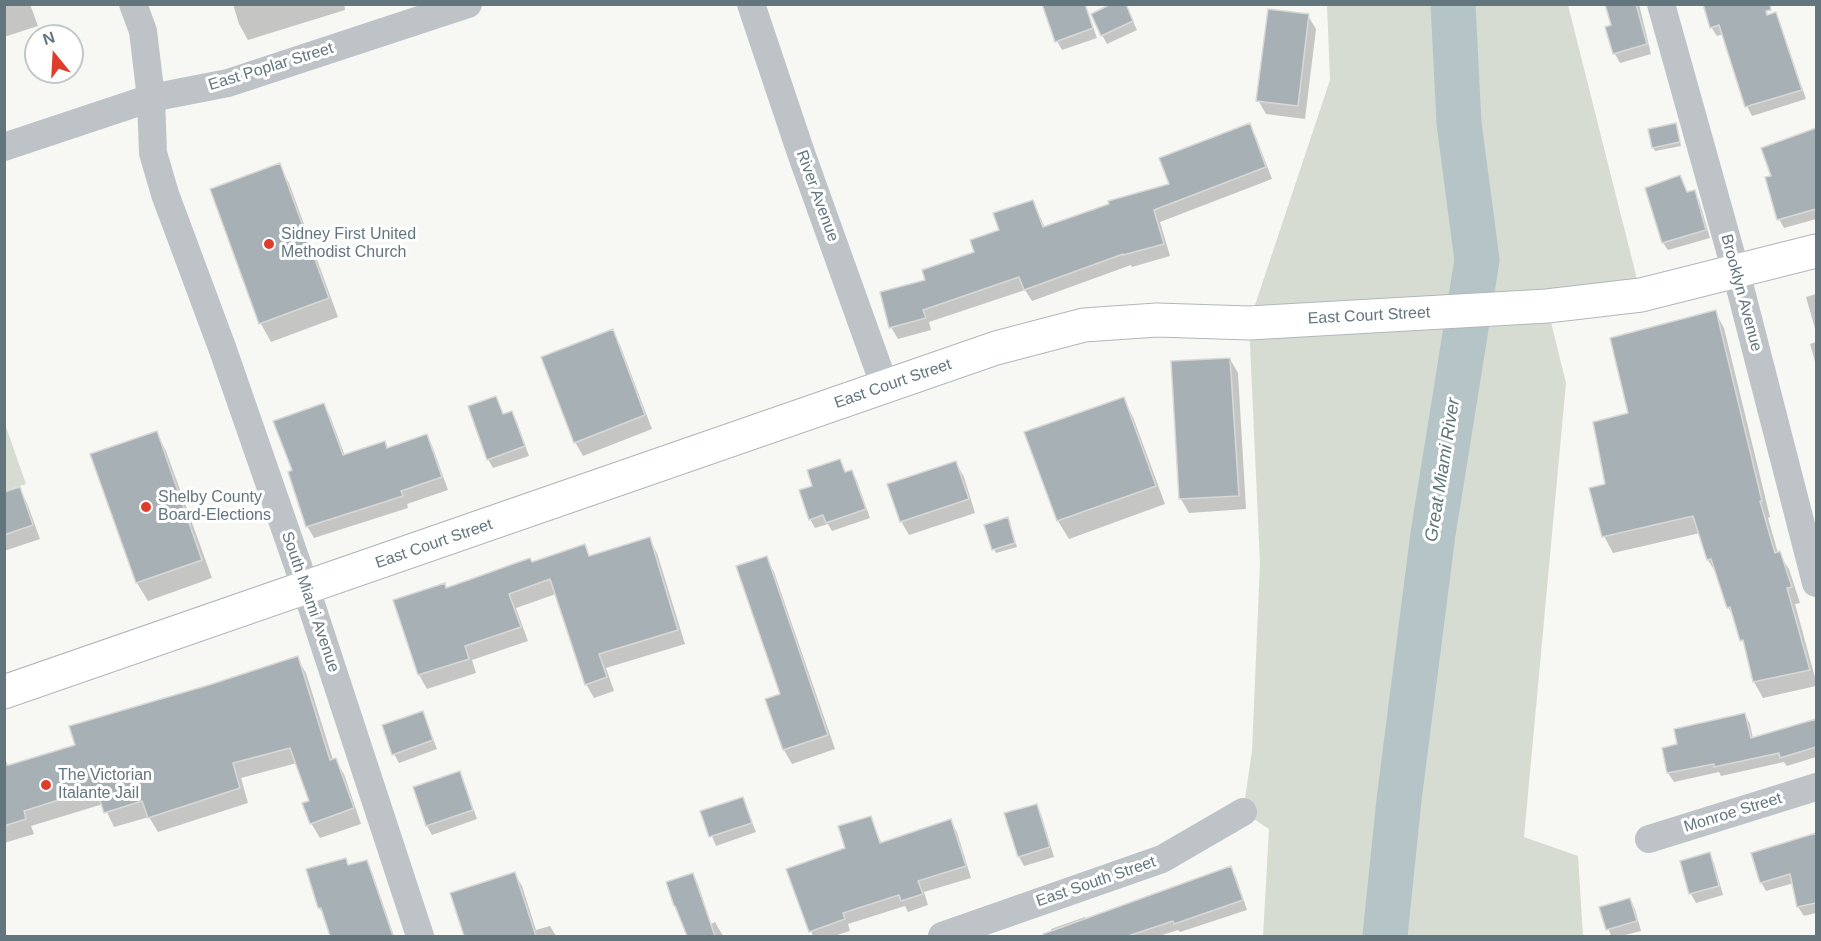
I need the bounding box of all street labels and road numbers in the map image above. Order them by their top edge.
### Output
street label: East Poplar Street [206,39,336,95]
street label: River Avenue [792,148,842,244]
street label: Brooklyn Avenue [1716,232,1766,354]
street label: East Court Street [1307,303,1431,329]
street label: East Court Street [832,355,954,413]
street label: East Court Street [373,515,495,573]
street label: South Miami Avenue [277,529,343,675]
street label: Monroe Street [1682,789,1784,837]
street label: East South Street [1034,853,1158,911]

